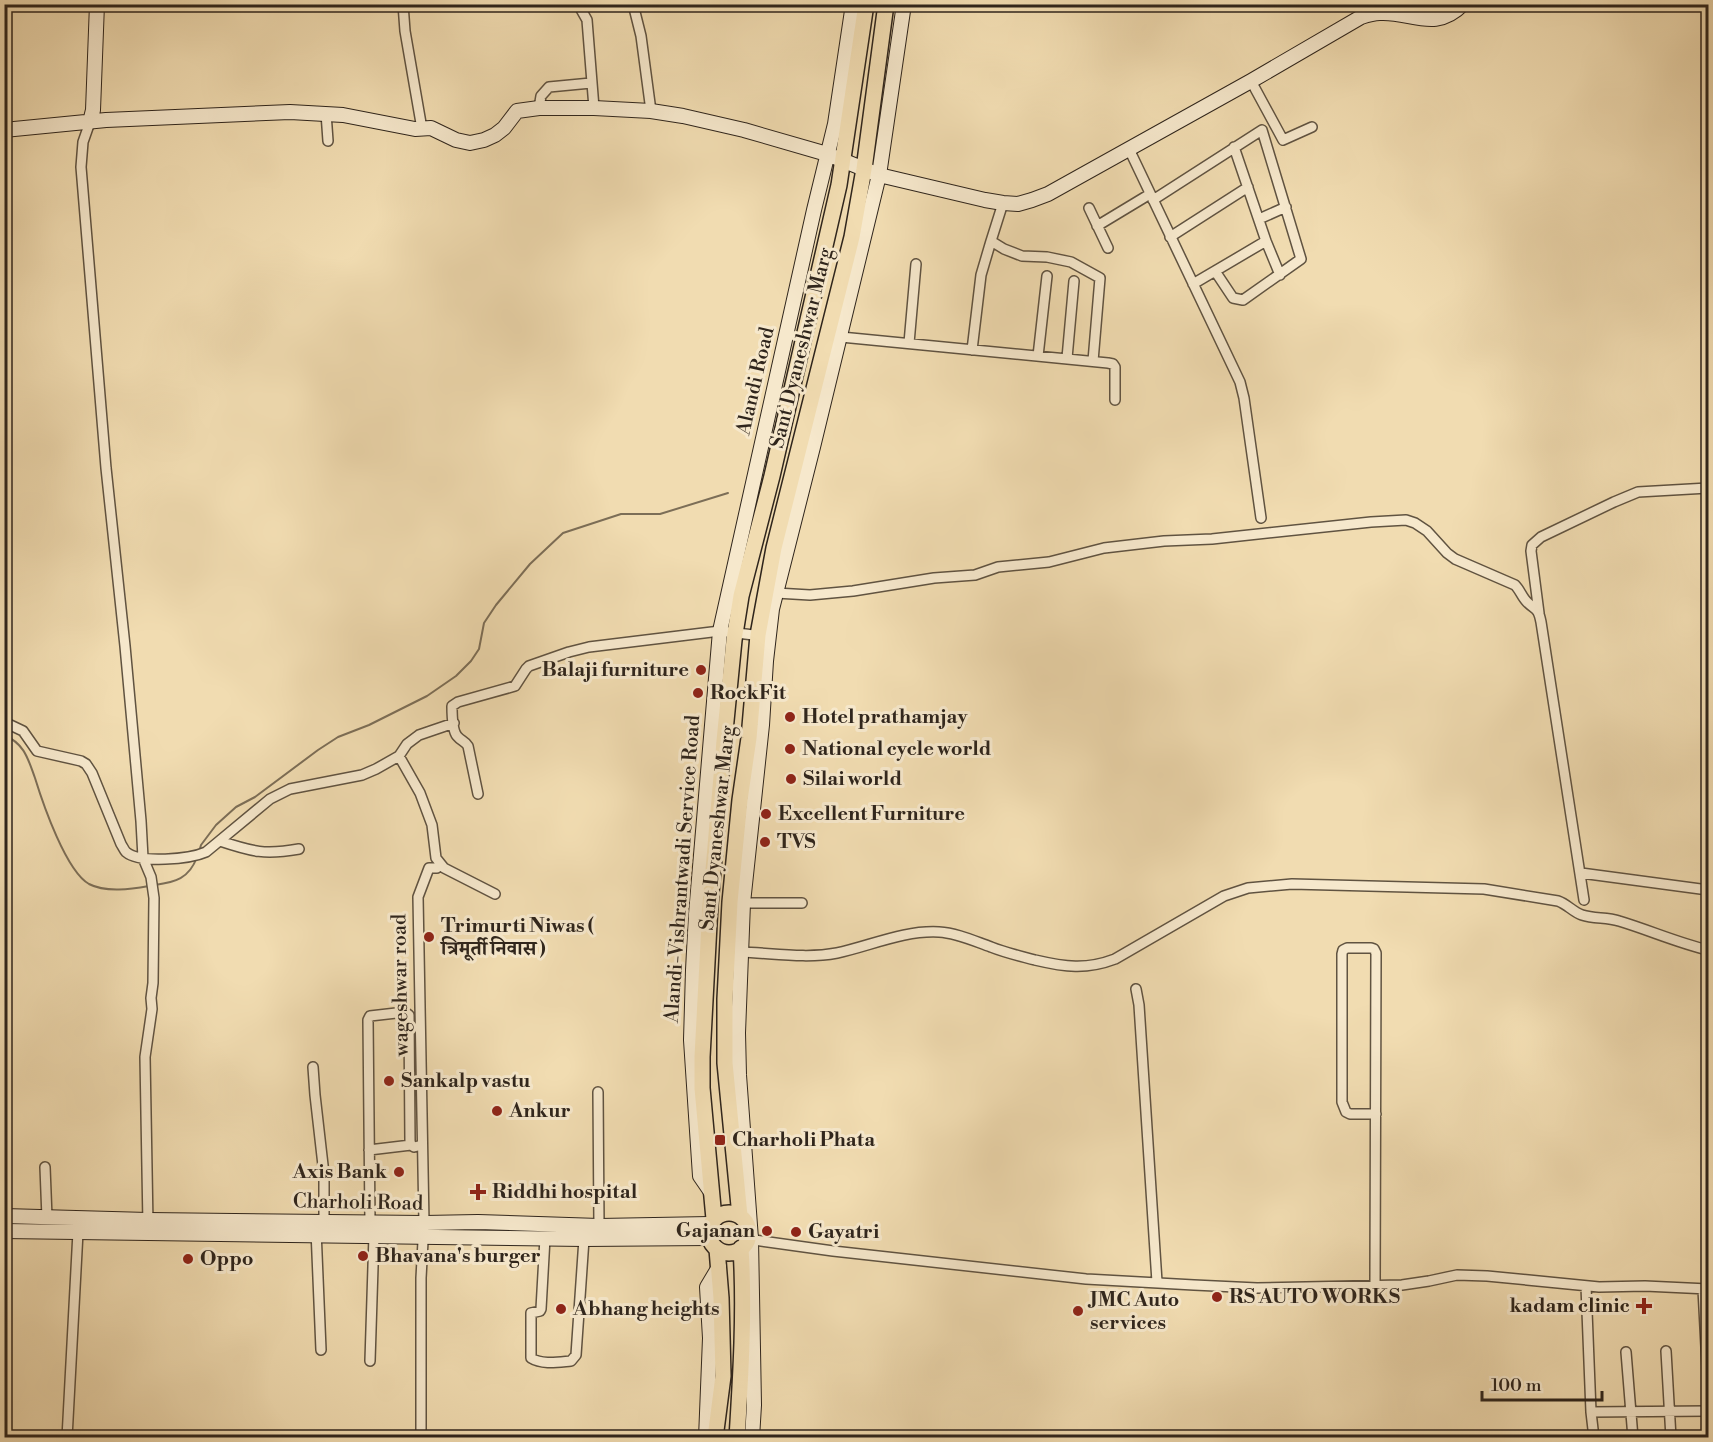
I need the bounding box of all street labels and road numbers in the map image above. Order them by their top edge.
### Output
street label: Sant Dyaneshwar Marg [765,244,839,451]
street label: Alandi Road [731,324,781,438]
street label: Alandi-Vishrantwadi Service Road [660,714,706,1025]
street label: Sant Dyaneshwar Marg [695,724,741,932]
street label: wageshwar road [387,913,415,1058]
street label: Charholi Road [293,1189,424,1217]

